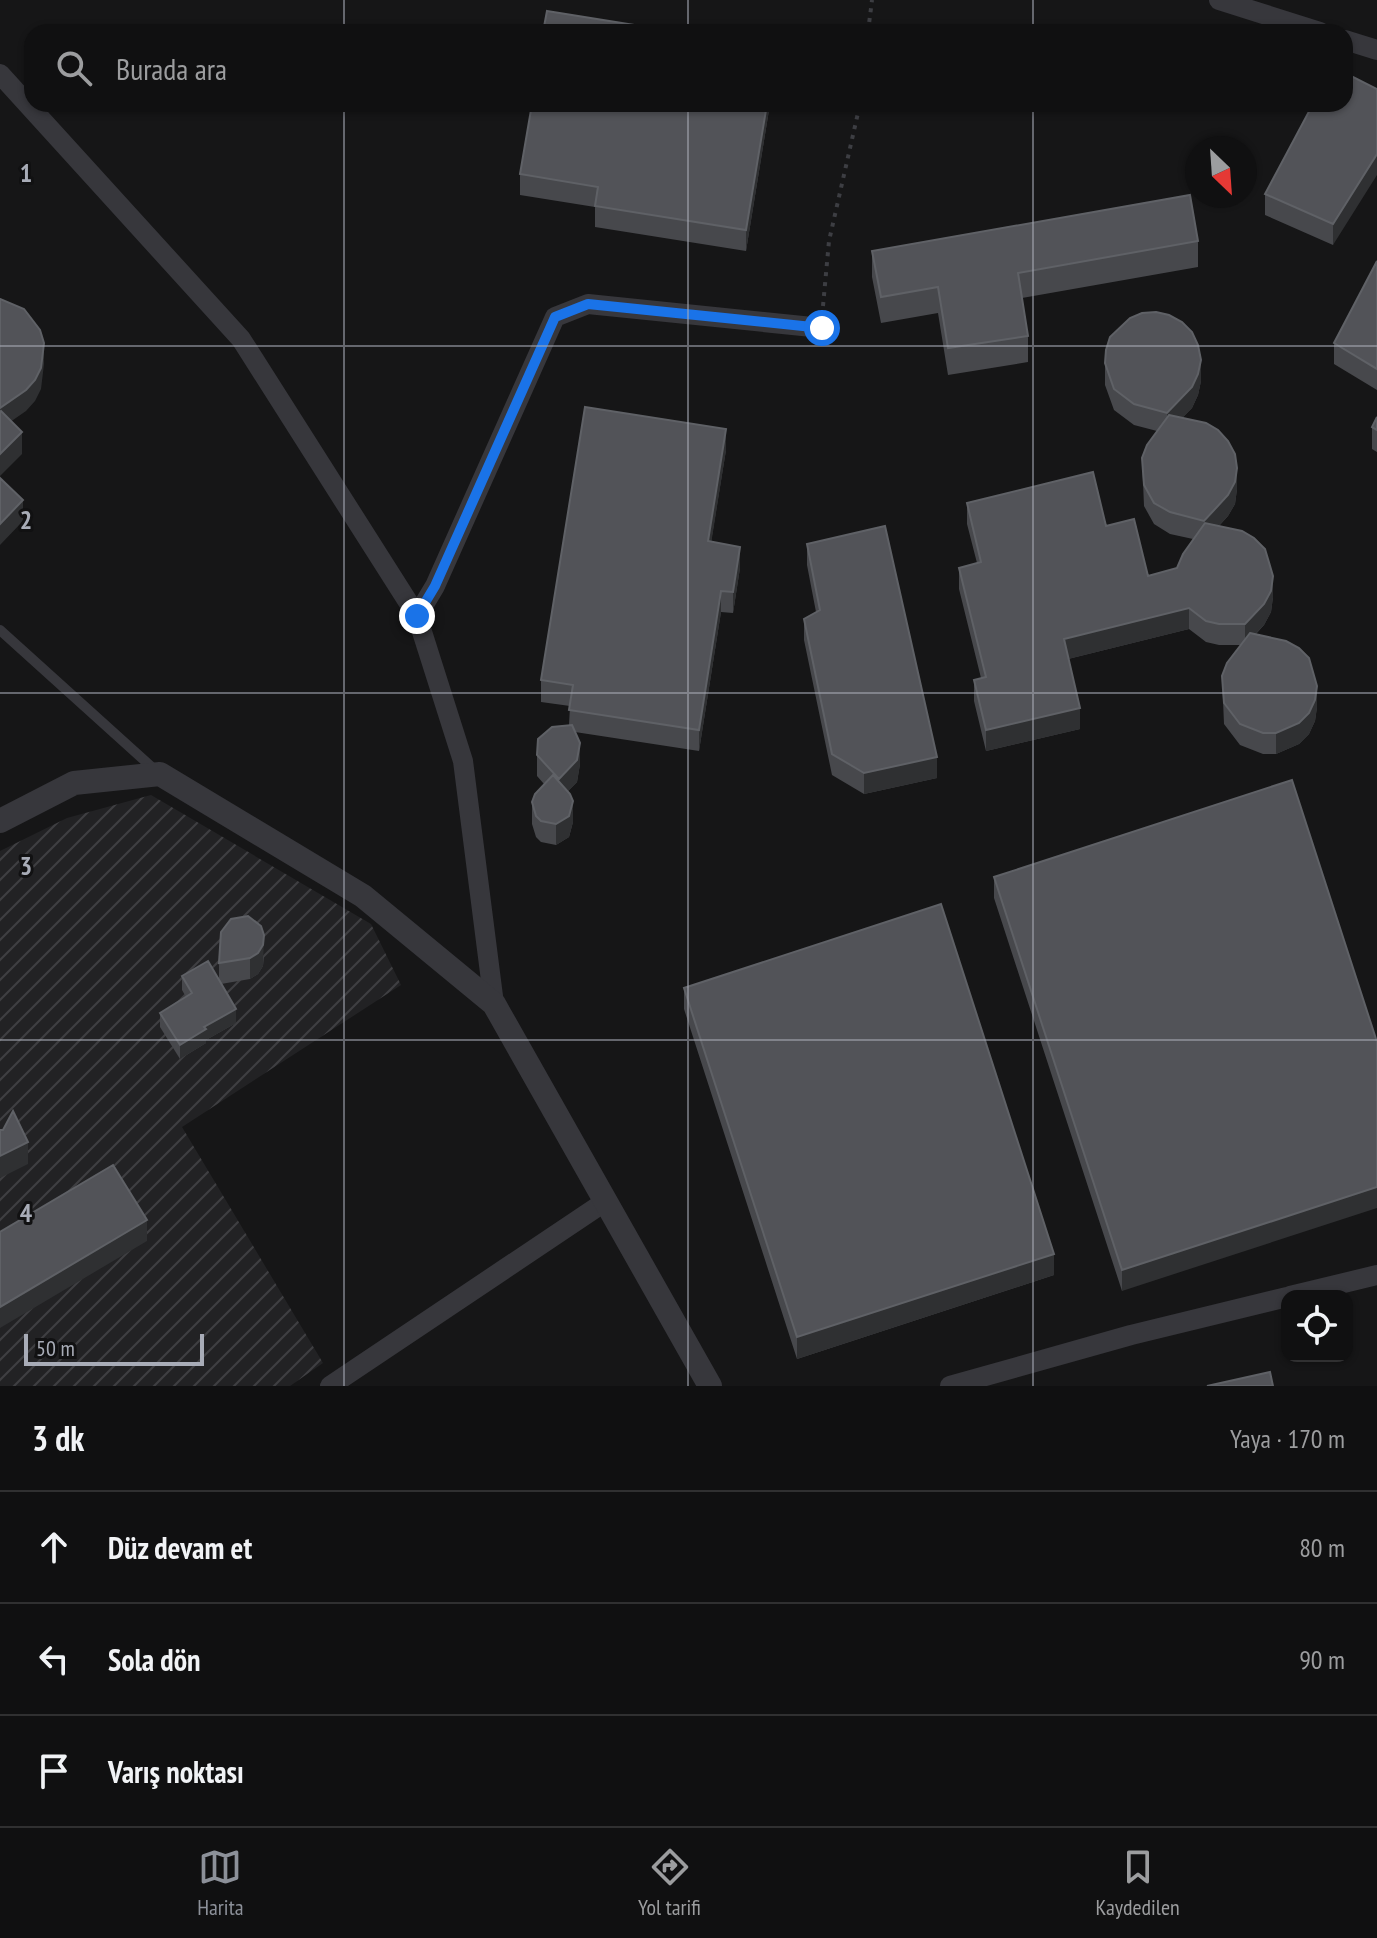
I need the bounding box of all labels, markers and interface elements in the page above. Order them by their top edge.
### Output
search box [24,24,1353,112]
icon: search [52,46,96,90]
text: Burada ara [116,49,227,88]
north arrow [1185,136,1257,208]
text: 1 [20,156,32,189]
route start [804,310,840,346]
text: 2 [20,503,32,536]
route end [399,598,435,634]
text: 3 [20,849,32,882]
text: 4 [20,1196,33,1229]
map controls [1281,1290,1353,1362]
button: locate [1281,1290,1353,1362]
scale bar [24,1330,204,1366]
text: 50 m [36,1334,75,1362]
text: 3 dk [32,1416,84,1460]
text: Yaya · 170 m [1230,1422,1345,1455]
icon: ahead [32,1525,76,1569]
text: Düz devam et [108,1528,252,1567]
text: 80 m [1299,1531,1345,1564]
icon: left [32,1637,76,1681]
text: Sola dön [108,1640,201,1679]
text: 90 m [1299,1643,1345,1676]
icon: arrive [32,1749,76,1793]
text: Varış noktası [108,1752,244,1791]
tab: Harita [197,1845,244,1921]
tab: Yol tarifi [638,1845,701,1921]
tab: Kaydedilen [1096,1845,1180,1921]

